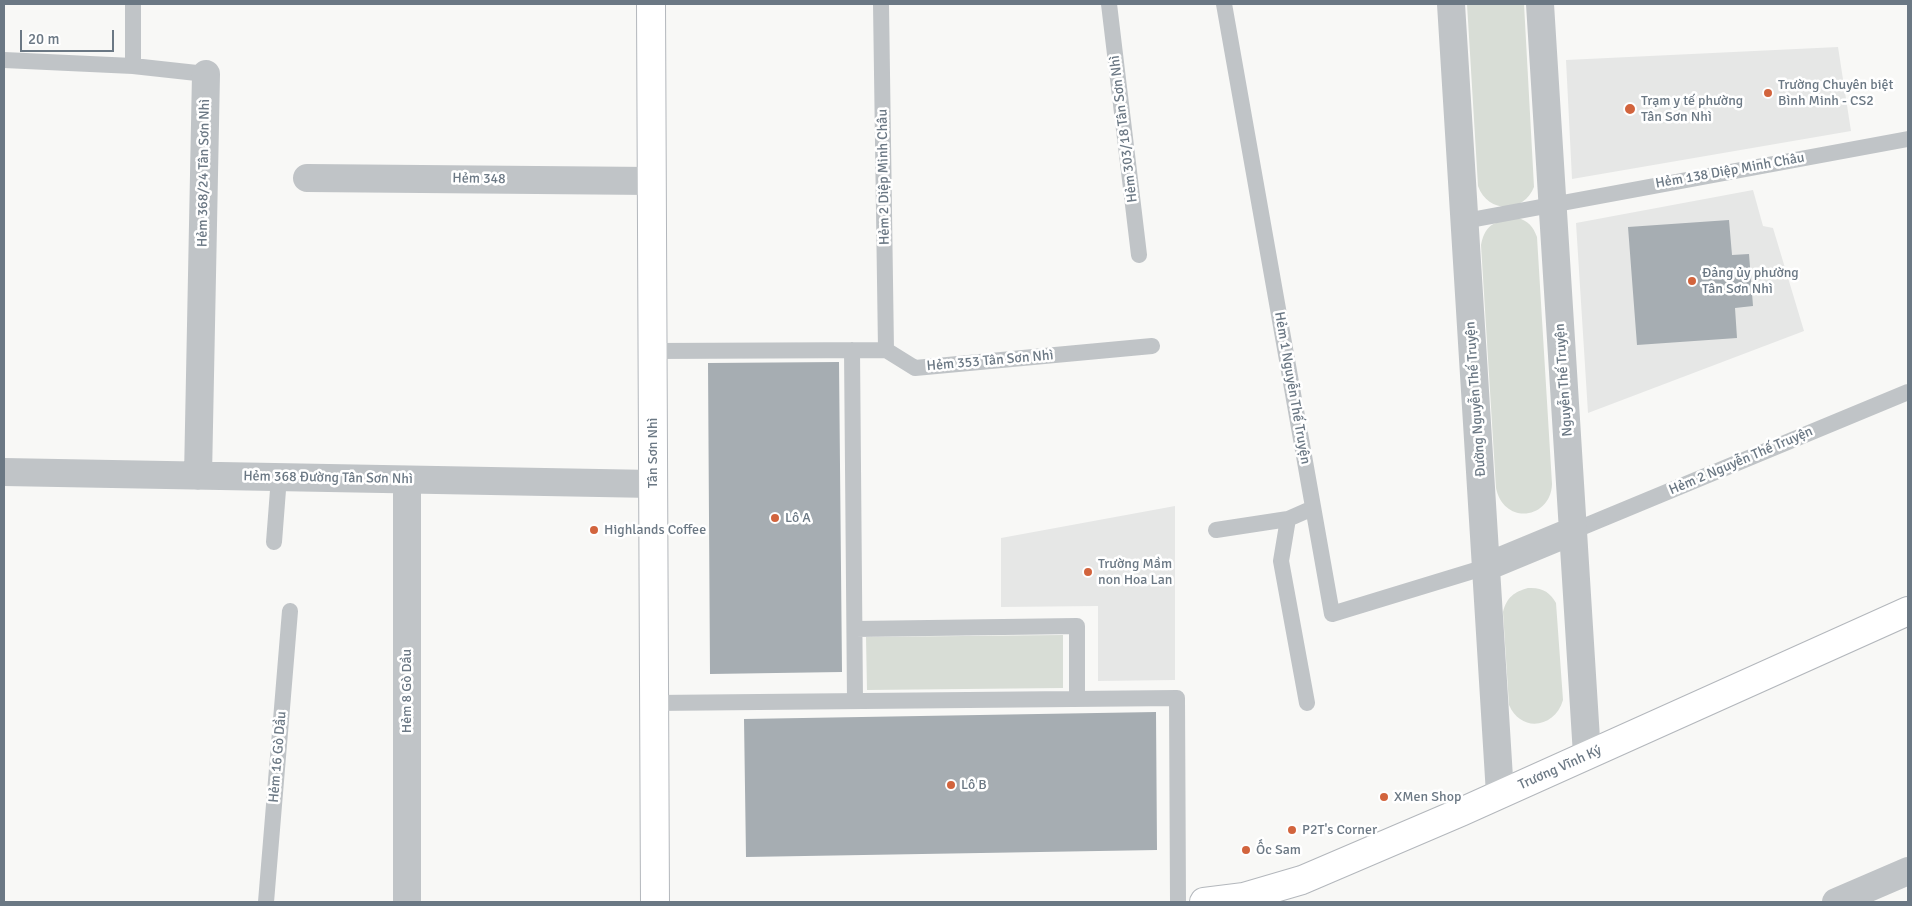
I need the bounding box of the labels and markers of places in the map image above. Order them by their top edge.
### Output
place label: Trường Chuyên biệt Bình Minh - CS2 [1778,77,1893,110]
marker: Trường Chuyên biệt Bình Minh - CS2 [1762,87,1774,99]
place label: Trạm y tế phường Tân Sơn Nhì [1641,93,1743,125]
marker: Trạm y tế phường Tân Sơn Nhì [1623,102,1637,116]
place label: Đảng ủy phường Tân Sơn Nhì [1702,265,1799,298]
marker: Đảng ủy phường Tân Sơn Nhì [1686,275,1698,287]
place label: Lô A [785,510,811,526]
marker: Lô A [769,512,781,524]
place label: Highlands Coffee [604,522,706,538]
marker: Highlands Coffee [588,524,600,536]
place label: Trường Mầm non Hoa Lan [1098,556,1172,588]
marker: Trường Mầm non Hoa Lan [1082,566,1094,578]
place label: Lô B [961,777,987,793]
marker: Lô B [945,779,957,791]
place label: XMen Shop [1394,789,1461,805]
marker: XMen Shop [1378,791,1390,803]
place label: P2T's Corner [1302,822,1377,838]
marker: P2T's Corner [1286,824,1298,836]
place label: Ốc Sam [1256,842,1301,858]
marker: Ốc Sam [1240,844,1252,856]

